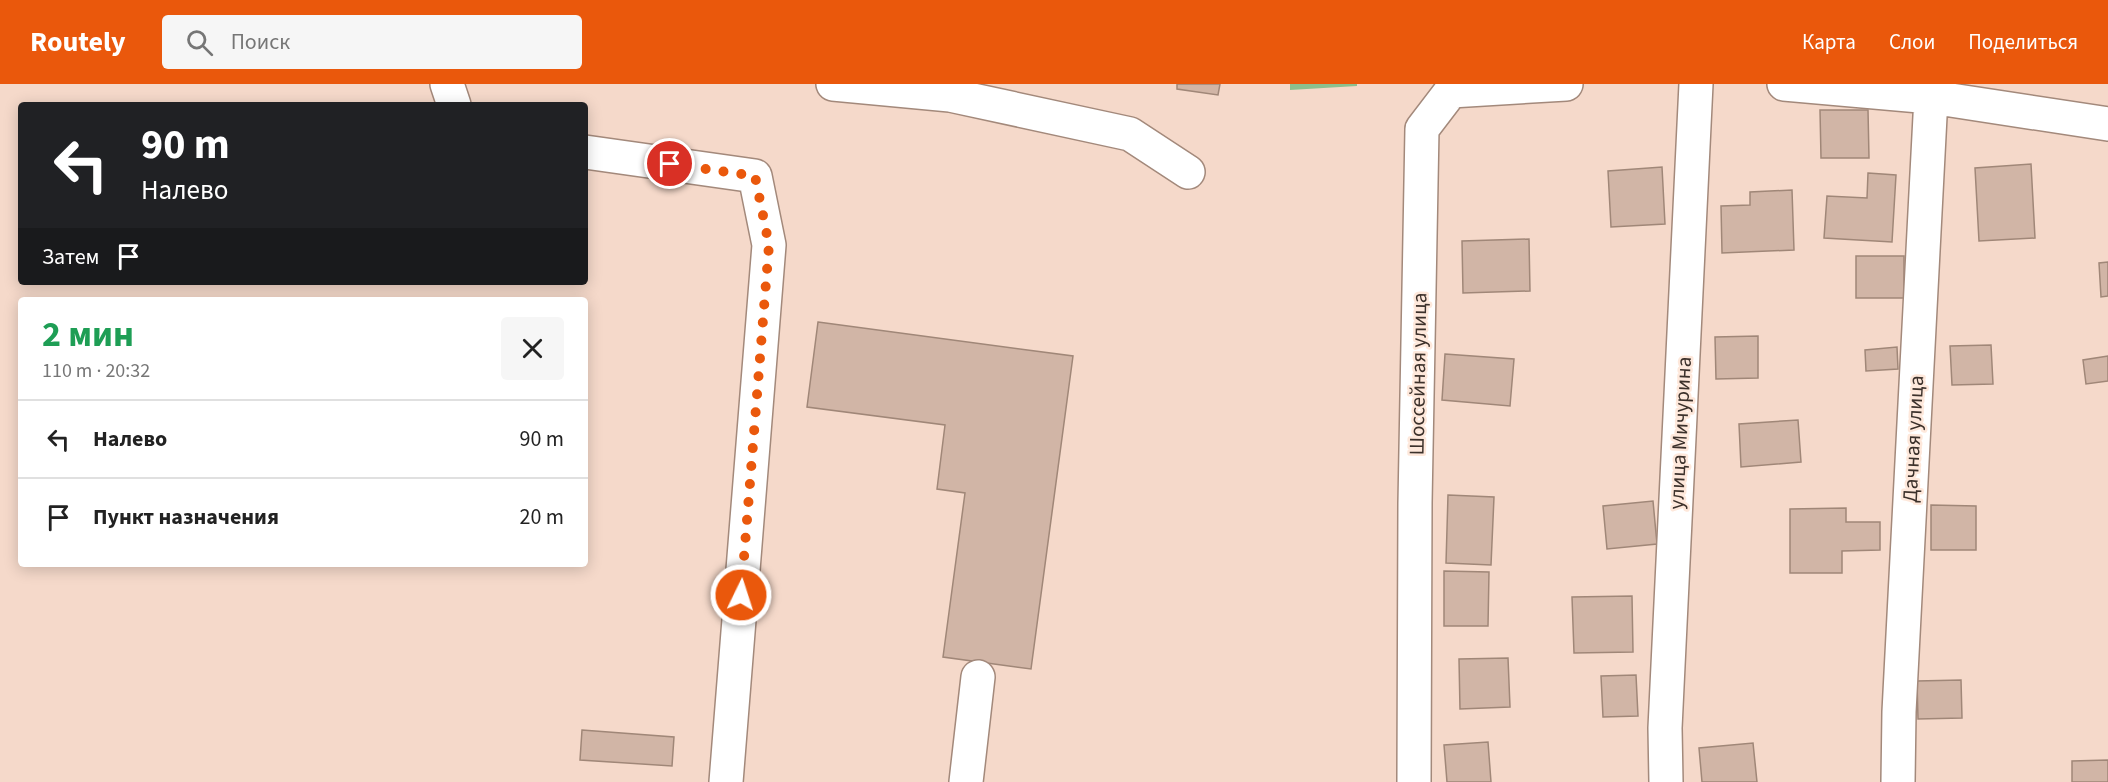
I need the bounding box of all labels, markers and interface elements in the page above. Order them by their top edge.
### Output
search box [162,15,582,69]
text: Routely [30,22,126,62]
icon: search [183,26,216,59]
text: Поиск [231,26,290,58]
text: Карта [1802,27,1856,57]
text: Слои [1889,27,1935,57]
text: Поделиться [1968,27,2078,57]
text: 90 m [141,115,230,175]
icon: left [42,126,120,204]
pin [644,138,695,189]
icon: arrive [653,147,686,180]
text: Налево [141,171,228,210]
icon: arrive [112,240,145,273]
text: Затем [42,241,100,273]
street label: Шоссейная улица [1402,292,1434,456]
text: 2 мин [42,309,134,360]
button: close [501,317,564,380]
street label: улица Мичурина [1661,356,1699,510]
text: 110 m · 20:32 [42,357,150,385]
street label: Дачная улица [1895,375,1931,503]
icon: left [42,423,75,456]
text: Налево [93,423,167,455]
text: 90 m [519,423,564,455]
icon: arrive [42,501,75,534]
text: Пункт назначения [93,501,279,533]
text: 20 m [519,501,564,533]
position arrow [709,563,773,627]

